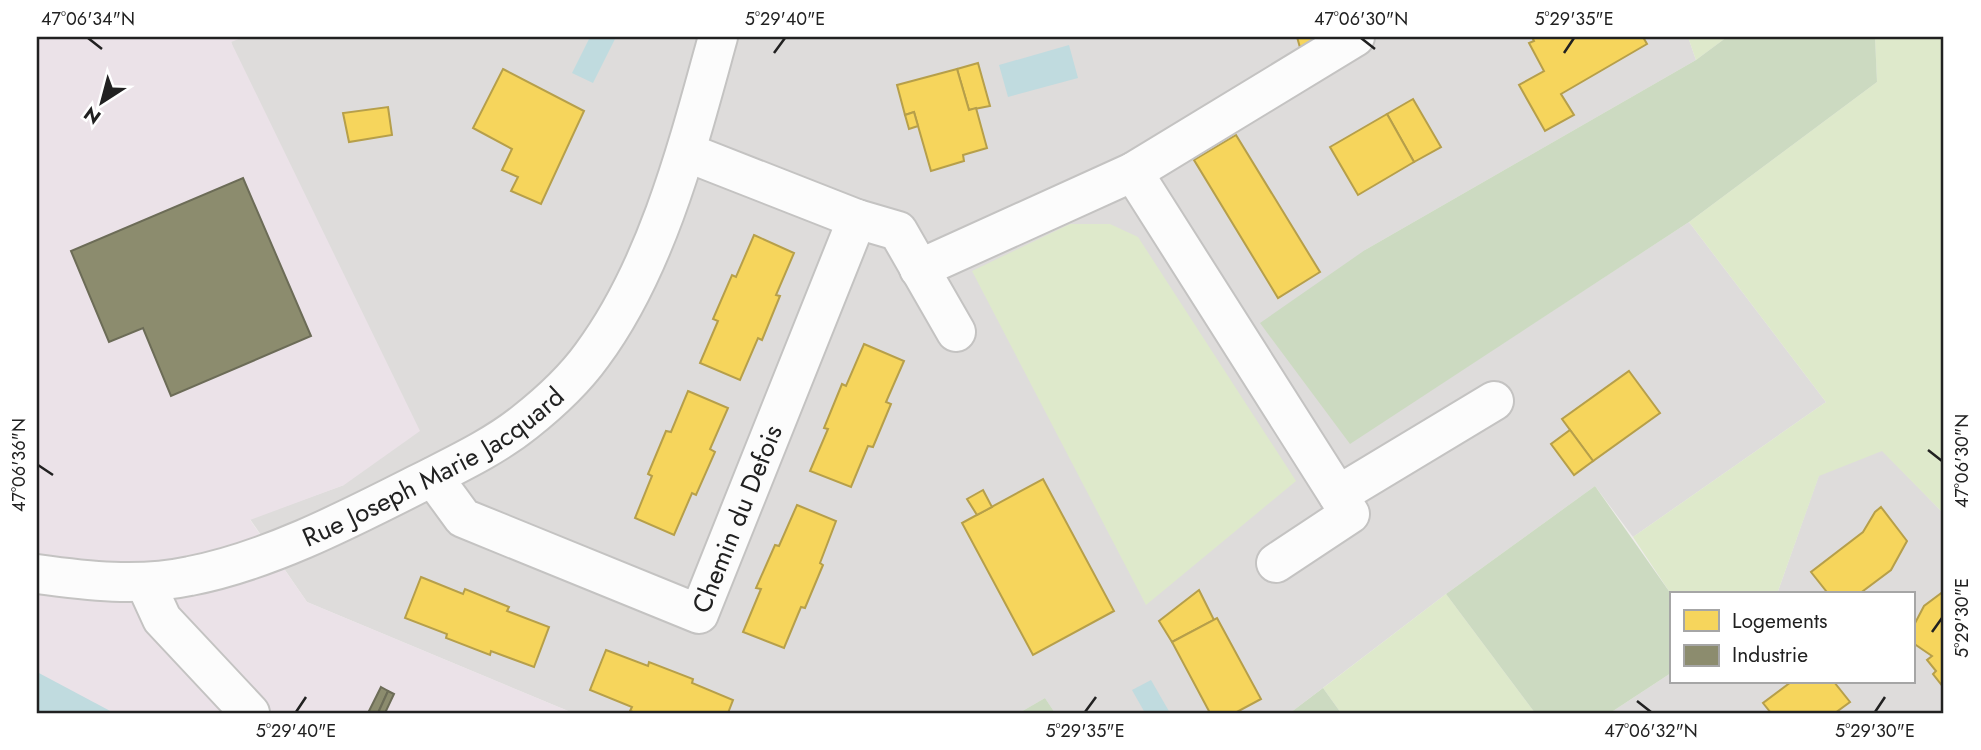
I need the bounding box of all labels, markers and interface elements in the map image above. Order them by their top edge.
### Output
text: 47°06'34"N [41,6,135,32]
text: 5°29'40"E [745,6,825,32]
text: 47°06'30"N [1314,6,1408,32]
text: 5°29'35"E [1534,6,1614,32]
north arrow [66,66,136,136]
text: N [78,100,106,131]
street label: Rue Joseph Marie Jacquard [296,378,573,556]
text: 47°06'30"N [1949,414,1975,508]
text: 47°06'36"N [6,418,32,512]
street label: Chemin du Defois [682,419,792,619]
text: 5°29'30"E [1949,578,1975,658]
legend [1670,592,1914,684]
text: Logements [1732,606,1827,636]
text: Industrie [1732,640,1808,670]
text: 5°29'40"E [256,718,336,744]
text: 5°29'35"E [1045,718,1125,744]
text: 47°06'32"N [1604,718,1698,744]
text: 5°29'30"E [1835,718,1915,744]

